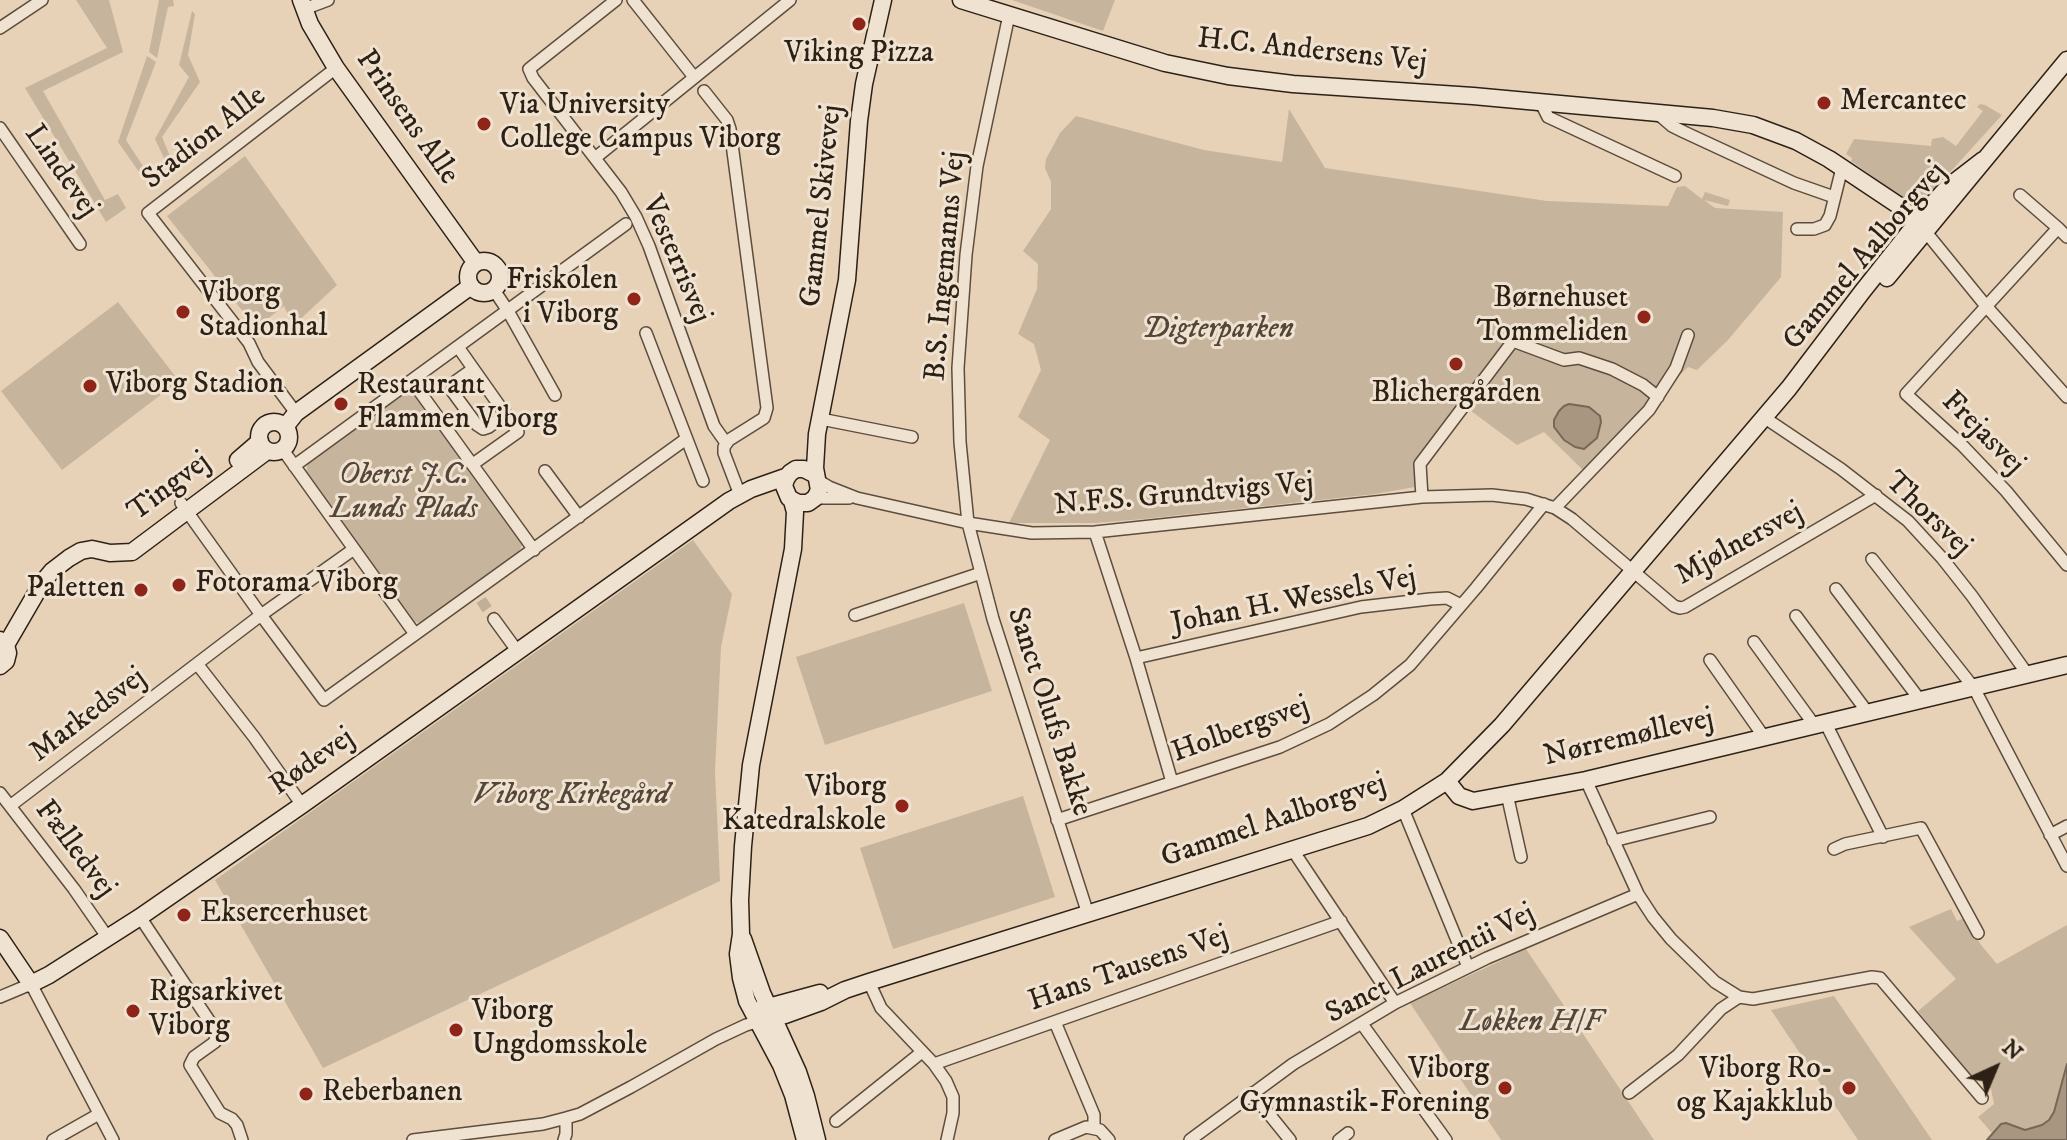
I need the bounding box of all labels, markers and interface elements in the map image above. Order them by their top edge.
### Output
marker: Viking Pizza [850,15,868,33]
street label: H.C. Andersens Vej [1196,22,1428,82]
place label: Viking Pizza [784,37,934,73]
street label: Prinsens Alle [347,44,465,192]
street label: Stadion Alle [136,80,274,198]
place label: Mercantec [1840,85,1967,121]
place label: Via University College Campus Viborg [500,89,780,160]
marker: Mercantec [1815,94,1833,112]
street label: Gammel Skivevej [794,103,852,309]
marker: Via University College Campus Viborg [475,115,493,133]
street label: Lindevej [15,119,105,225]
street label: B.S. Ingemanns Vej [919,150,975,382]
street label: Gammel Aalborgvej [1777,155,1955,359]
street label: Vesterrisvej [632,191,718,329]
place label: Friskolen i Viborg [506,264,618,334]
place label: Viborg Stadionhal [199,277,328,348]
place label: Børnehuset Tommeliden [1477,282,1628,352]
marker: Friskolen i Viborg [625,290,643,308]
marker: Viborg Stadionhal [174,303,192,321]
marker: Børnehuset Tommeliden [1635,308,1653,326]
park label: Digterparken [1142,313,1294,349]
marker: Blichergården [1447,355,1465,373]
place label: Viborg Stadion [106,368,284,404]
place label: Restaurant Flammen Viborg [357,369,557,440]
marker: Viborg Stadion [81,377,99,395]
place label: Blichergården [1371,377,1541,413]
street label: Frejasvej [1933,385,2031,483]
marker: Restaurant Flammen Viborg [332,395,350,413]
street label: Tingvej [122,445,218,531]
park label: Oberst J.C. Lunds Plads [330,459,478,530]
street label: Thorsvej [1876,465,1978,565]
street label: N.F.S. Grundtvigs Vej [1053,467,1315,525]
street label: Mjølnersvej [1670,495,1810,595]
street label: Johan H. Wessels Vej [1169,561,1419,643]
place label: Fotorama Viborg [195,567,398,603]
place label: Paletten [26,572,125,608]
marker: Fotorama Viborg [170,576,188,594]
marker: Paletten [132,581,150,599]
street label: Sanct Olufs Bakke [997,603,1099,821]
street label: Markedsvej [24,661,154,771]
street label: Holbergsvej [1168,690,1314,772]
street label: Nørremøllevej [1541,702,1717,776]
street label: Rødevej [264,721,362,805]
street label: Gammel Aalborgvej [1157,767,1391,877]
place label: Viborg Katedralskole [722,771,886,842]
park label: Viborg Kirkegård [473,779,669,815]
street label: Fælledvej [26,794,122,906]
marker: Viborg Katedralskole [893,797,911,815]
place label: Eksercerhuset [200,897,368,933]
street label: Sanct Laurentii Vej [1321,897,1541,1033]
marker: Eksercerhuset [175,906,193,924]
street label: Hans Tausens Vej [1024,919,1234,1021]
place label: Rigsarkivet Viborg [149,976,283,1046]
place label: Viborg Ungdomsskole [472,995,647,1066]
marker: Rigsarkivet Viborg [124,1002,142,1020]
park label: Løkken H/F [1460,1006,1602,1042]
marker: Viborg Ungdomsskole [447,1021,465,1039]
north arrow [1955,1028,2035,1108]
text: N [1996,1034,2028,1066]
place label: Viborg Gymnastik-Forening [1239,1053,1489,1124]
place label: Viborg Ro- og Kajakklub [1676,1053,1833,1124]
place label: Reberbanen [322,1076,462,1112]
marker: Viborg Gymnastik-Forening [1496,1079,1514,1097]
marker: Viborg Ro- og Kajakklub [1840,1079,1858,1097]
marker: Reberbanen [297,1085,315,1103]

